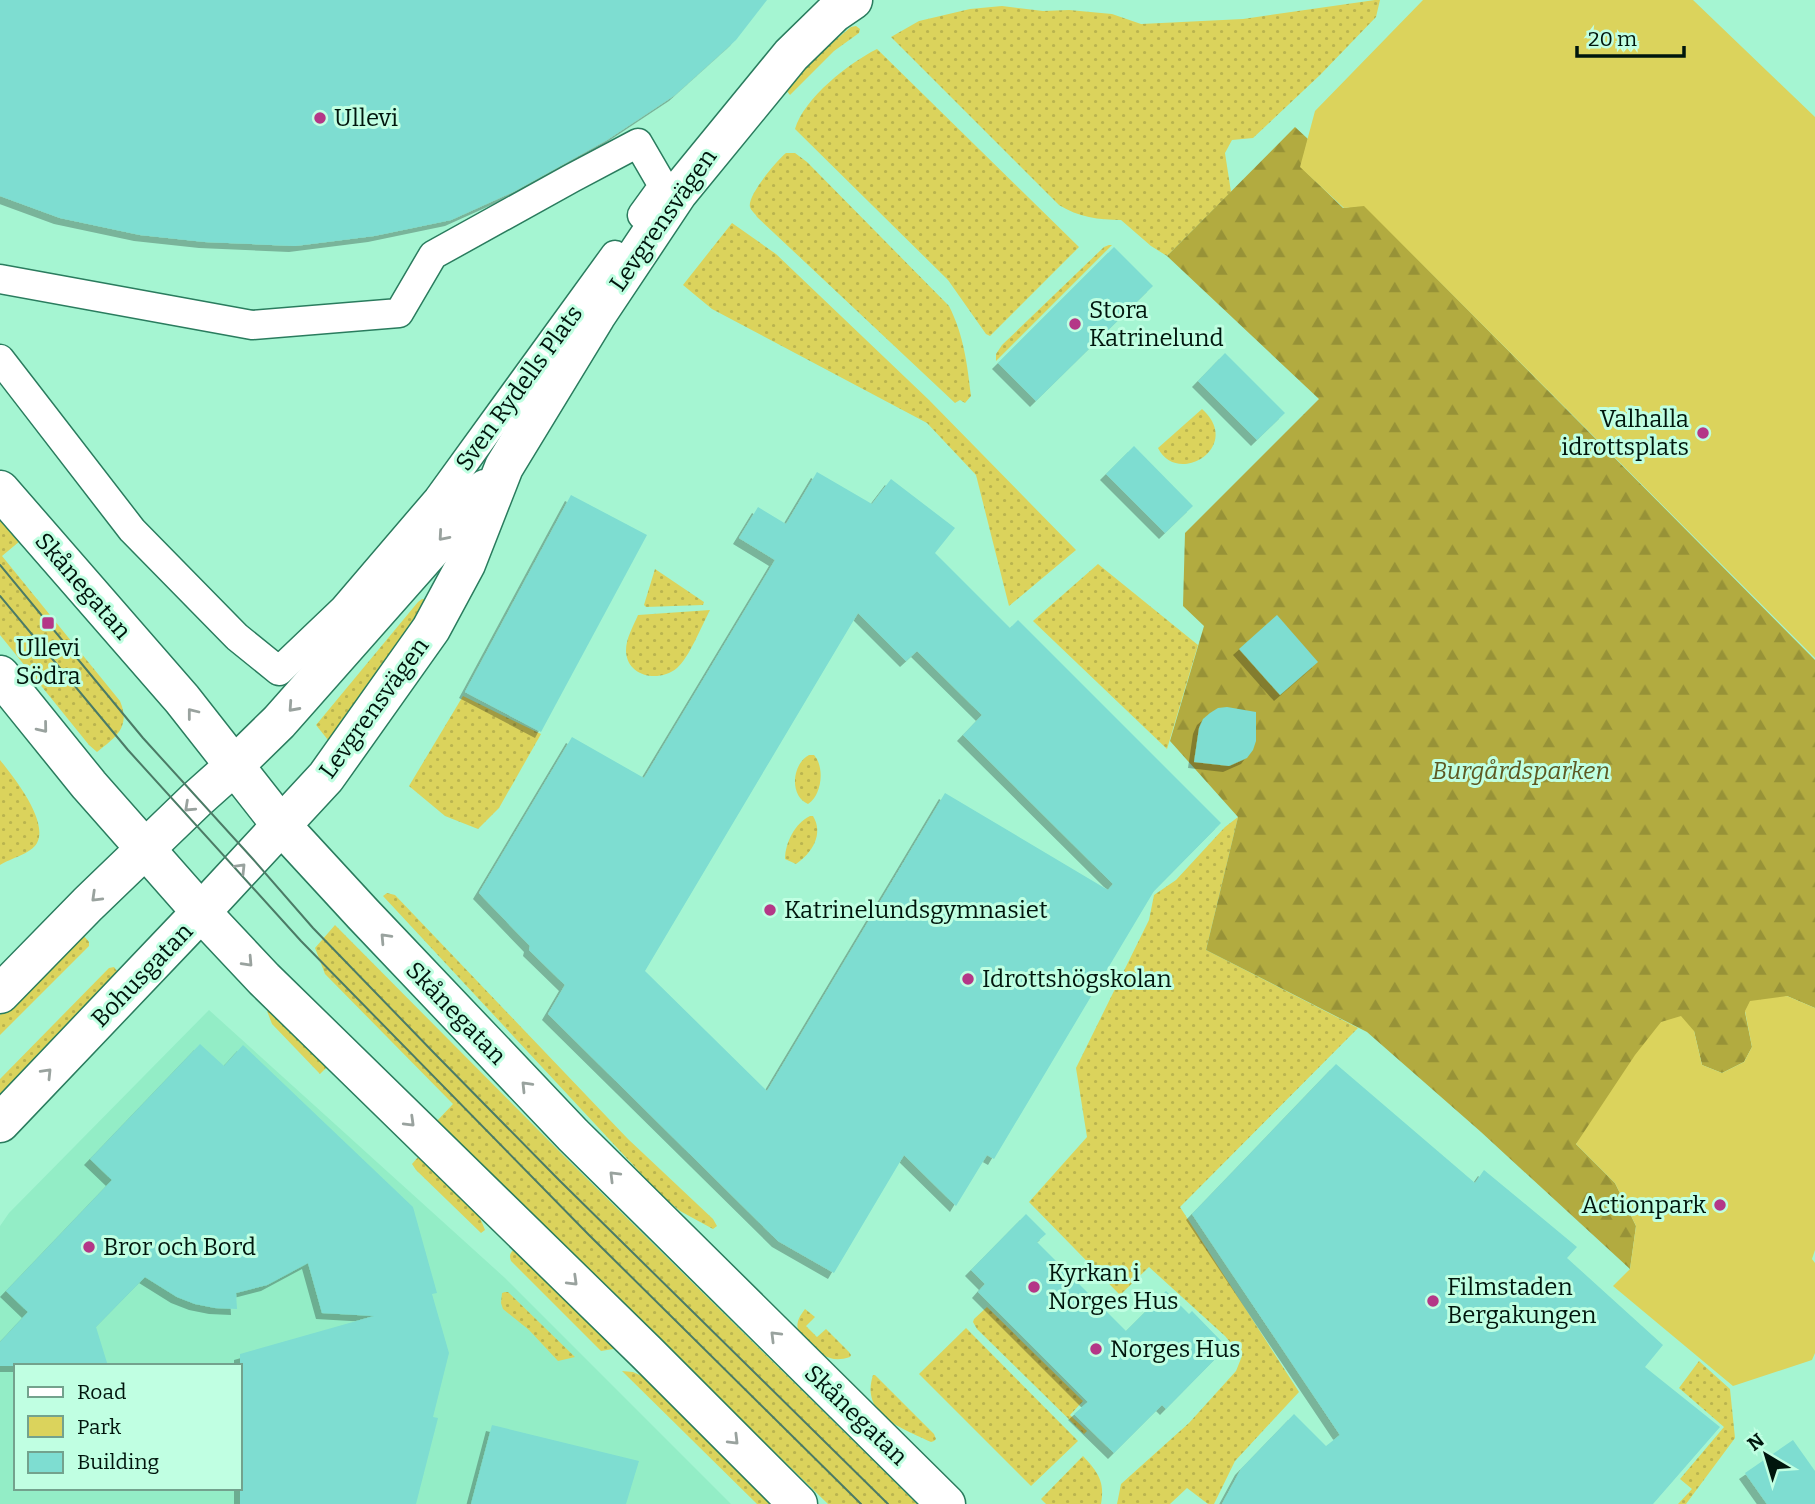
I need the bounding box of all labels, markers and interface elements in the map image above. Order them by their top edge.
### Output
scale bar [1577,14,1684,58]
text: 20 m [1588,26,1637,52]
place label: Ullevi [334,104,398,132]
marker: Ullevi [312,110,328,126]
street label: Levgrensvägen [604,144,722,296]
place label: Stora Katrinelund [1089,296,1224,352]
street label: Sven Rydells Plats [450,300,588,476]
marker: Stora Katrinelund [1067,316,1083,332]
place label: Valhalla idrottsplats [1561,405,1689,461]
marker: Valhalla idrottsplats [1695,425,1711,441]
street label: Skånegatan [29,527,137,645]
one-way arrow [439,528,451,541]
marker: Ullevi Södra [40,615,56,631]
street label: Levgrensvägen [314,632,434,784]
place label: Ullevi Södra [15,634,81,690]
one-way arrow [288,699,301,712]
one-way arrow [188,708,201,720]
one-way arrow [35,719,47,732]
park label: Burgårdsparken [1432,757,1610,785]
one-way arrow [184,799,197,811]
one-way arrow [233,864,246,877]
one-way arrow [91,888,104,901]
place label: Katrinelundsgymnasiet [784,896,1048,924]
marker: Katrinelundsgymnasiet [762,902,778,918]
street label: Bohusgatan [86,917,198,1033]
one-way arrow [381,933,393,946]
one-way arrow [239,954,252,967]
street label: Skånegatan [400,956,512,1070]
place label: Idrottshögskolan [982,965,1172,993]
marker: Idrottshögskolan [960,971,976,987]
one-way arrow [38,1069,51,1082]
one-way arrow [521,1081,534,1094]
one-way arrow [401,1113,414,1126]
one-way arrow [609,1171,622,1184]
place label: Actionpark [1581,1191,1706,1219]
marker: Actionpark [1712,1197,1728,1213]
place label: Bror och Bord [103,1233,256,1261]
marker: Bror och Bord [81,1239,97,1255]
place label: Kyrkan i Norges Hus [1048,1259,1179,1315]
one-way arrow [564,1272,577,1285]
place label: Filmstaden Bergakungen [1447,1273,1597,1329]
marker: Kyrkan i Norges Hus [1026,1279,1042,1295]
marker: Filmstaden Bergakungen [1425,1293,1441,1309]
one-way arrow [771,1331,784,1344]
place label: Norges Hus [1110,1335,1241,1363]
marker: Norges Hus [1088,1341,1104,1357]
street label: Skånegatan [799,1359,913,1471]
legend [14,1364,242,1490]
text: Road [77,1379,126,1405]
text: Park [77,1414,121,1440]
north arrow [1731,1420,1801,1490]
text: N [1743,1428,1769,1456]
one-way arrow [726,1432,739,1445]
text: Building [77,1449,160,1475]

